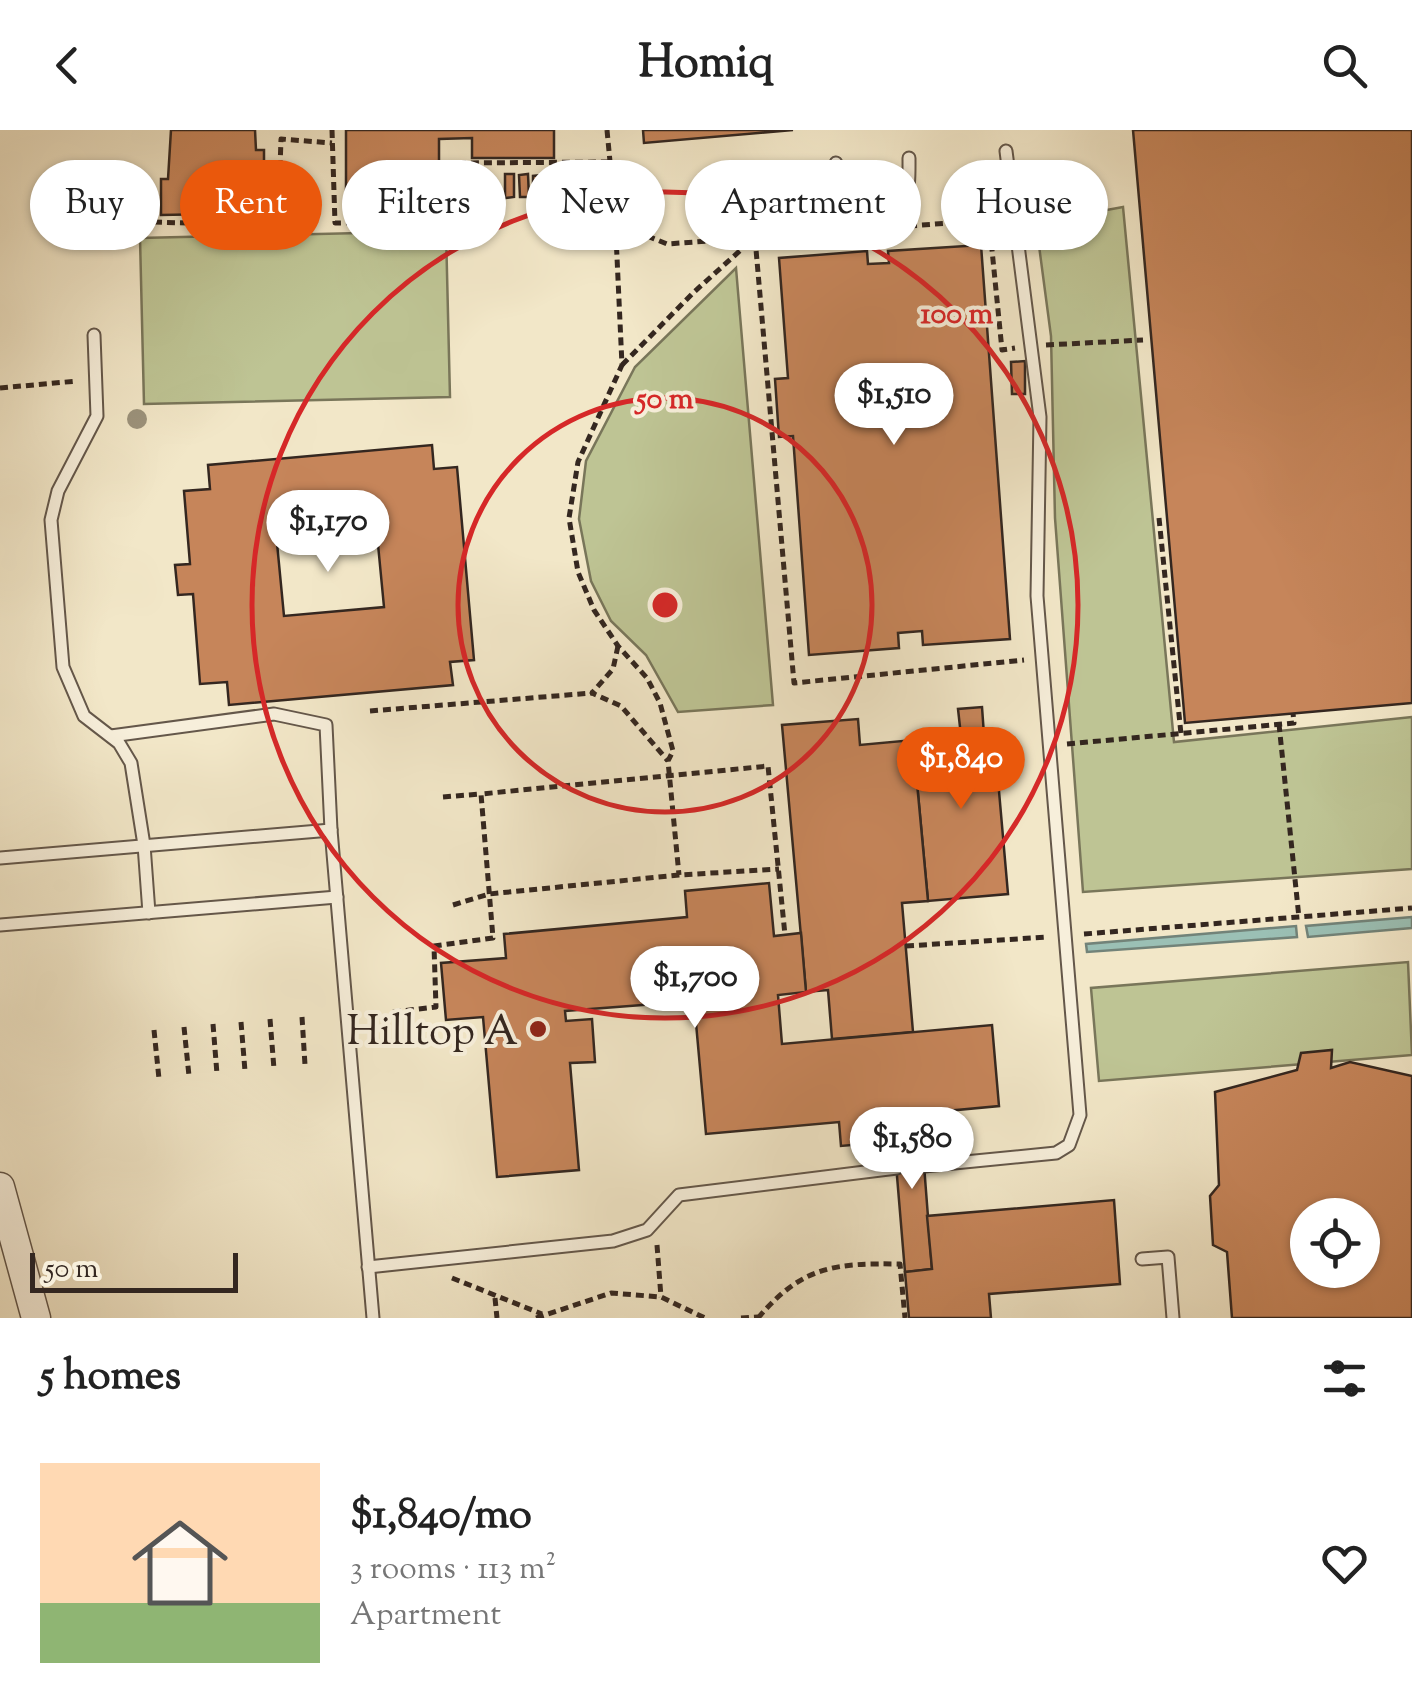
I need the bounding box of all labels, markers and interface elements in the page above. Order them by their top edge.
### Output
text: Homiq [638,33,774,98]
icon: back [40,38,95,93]
icon: search [1317,38,1372,93]
chip: Buy [30,160,160,250]
chip: Rent [180,160,322,250]
chip: Filters [342,160,506,250]
chip: New [526,160,665,250]
chip: Apartment [685,160,921,250]
chip: House [941,160,1108,250]
text: 100 m [921,294,994,337]
pin: $1,510 [813,363,975,448]
text: $1,510 [857,372,931,418]
text: 50 m [634,379,694,422]
pin: $1,170 [247,490,409,575]
text: $1,170 [288,499,368,545]
centre of rings [647,587,683,623]
pin: $1,840 [880,727,1042,812]
text: $1,840 [919,736,1003,782]
pin: $1,700 [614,946,776,1031]
text: $1,700 [652,955,738,1001]
place label: Hilltop A [347,1004,518,1064]
marker: Hilltop A [527,1018,549,1040]
pin: $1,580 [831,1107,993,1192]
text: $1,580 [872,1116,952,1162]
map controls [1290,1198,1380,1288]
button: locate [1290,1198,1380,1288]
scale bar [30,1248,238,1292]
text: 50 m [45,1250,99,1290]
text: 5 homes [40,1348,181,1408]
icon: filters [1317,1351,1372,1406]
text: $1,840/mo [350,1487,532,1547]
icon: home [120,1503,240,1623]
icon: heart [1317,1536,1372,1591]
text: 3 rooms · 113 m² [350,1547,556,1593]
text: Apartment [350,1593,501,1639]

